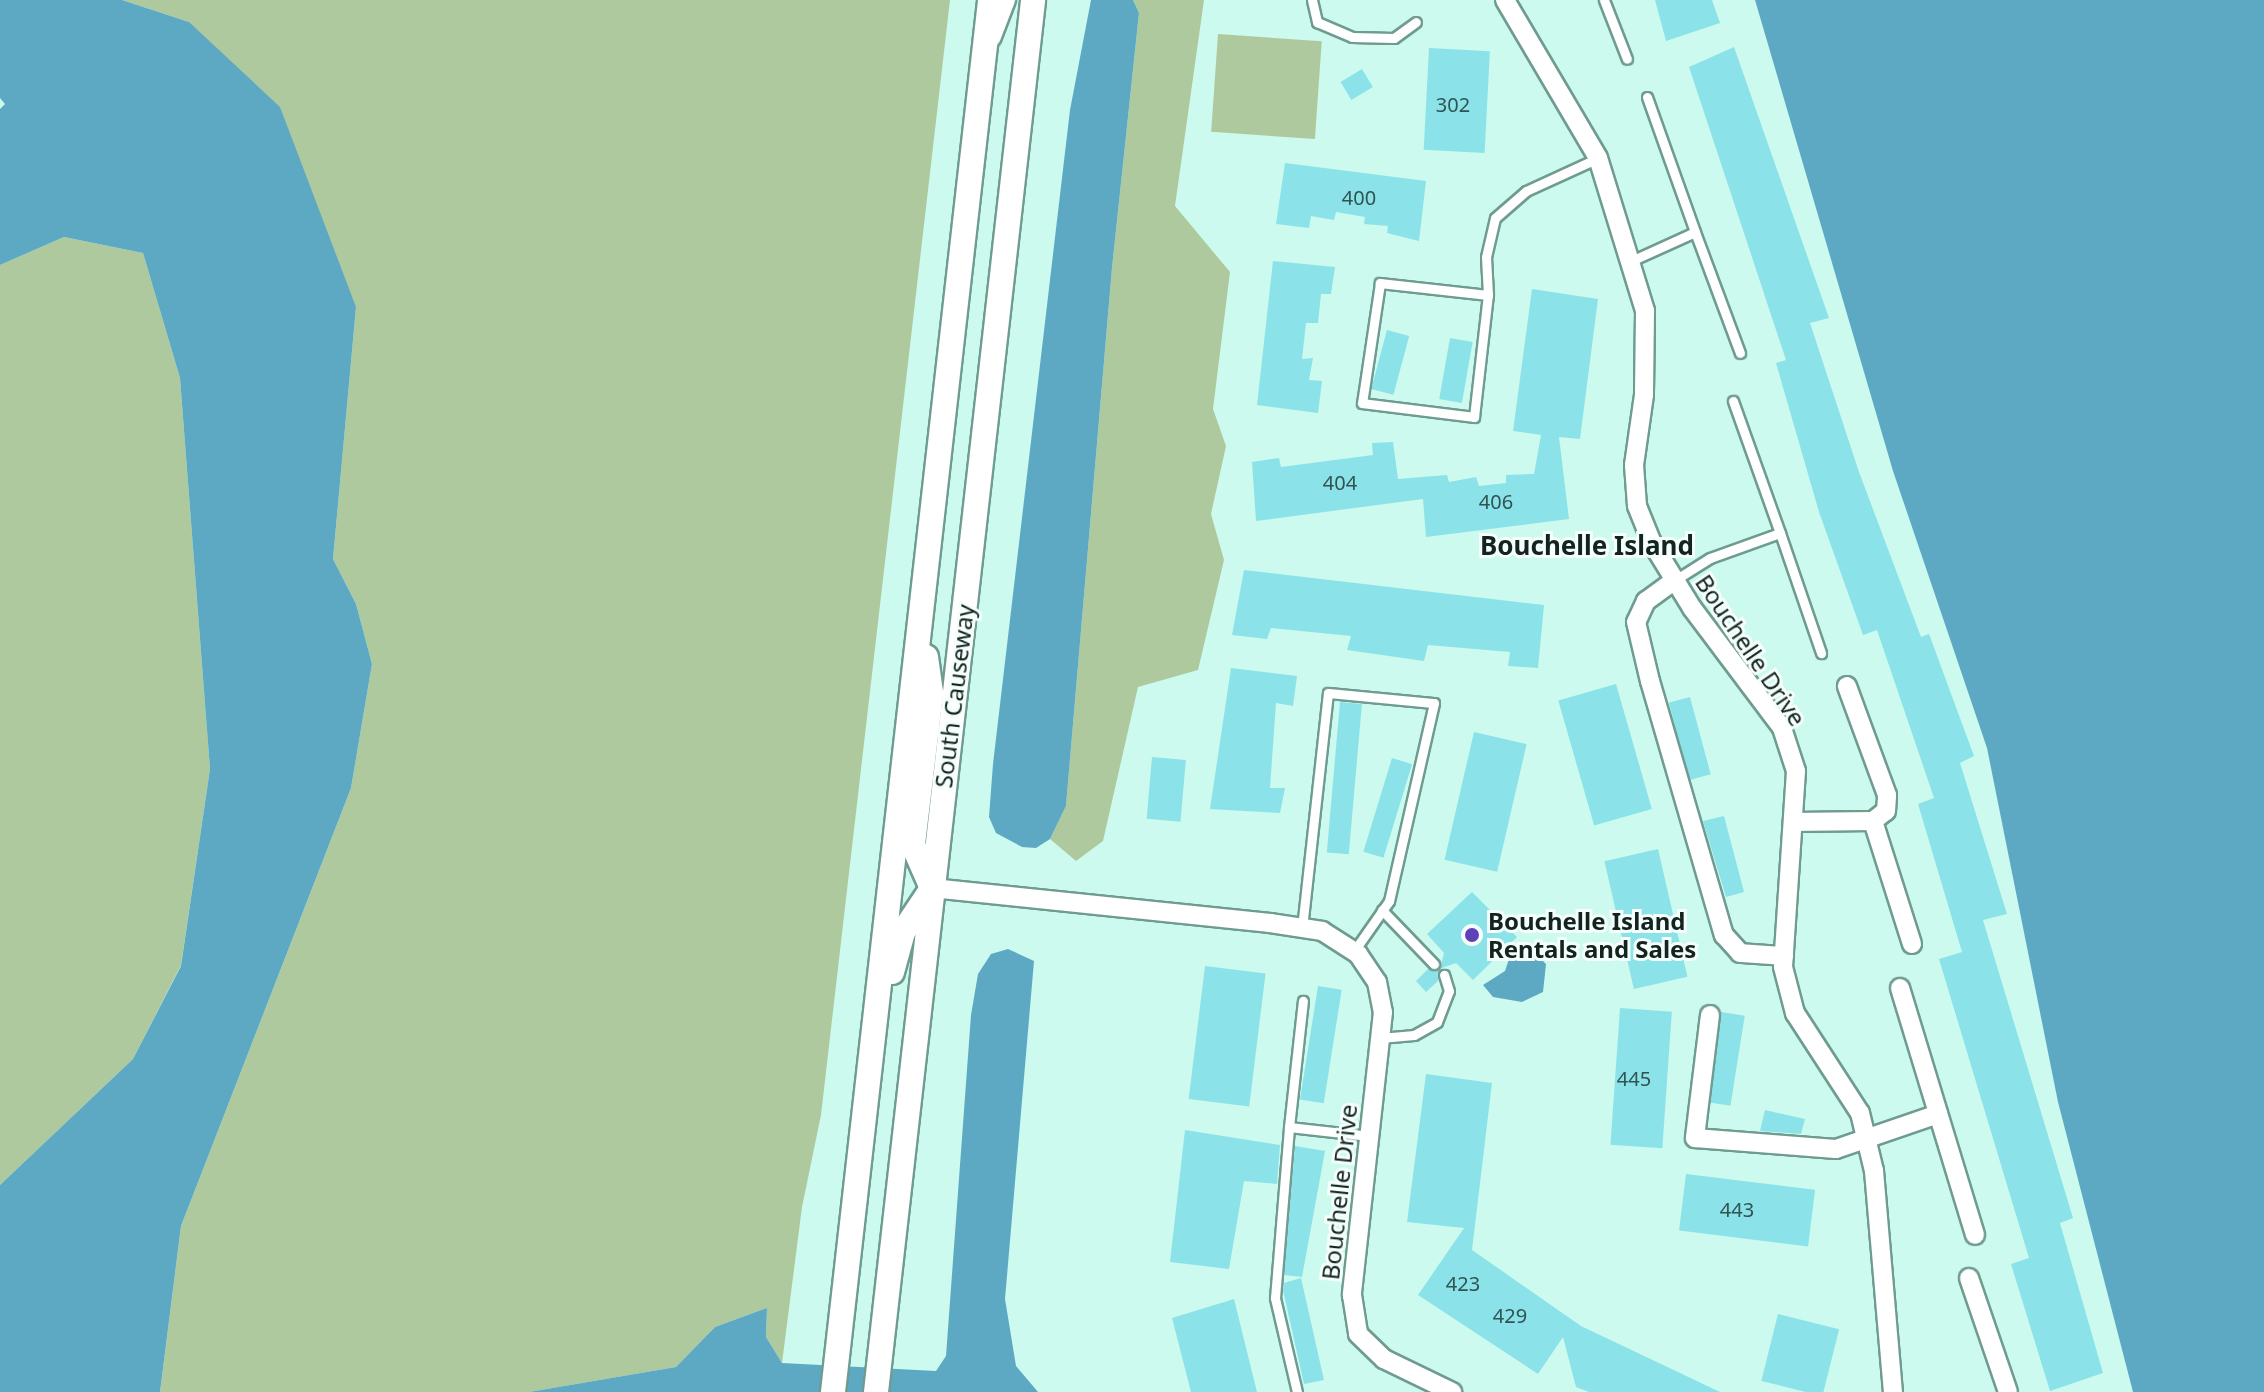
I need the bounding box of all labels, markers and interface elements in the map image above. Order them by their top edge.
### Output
house number: 302 [1436,92,1470,116]
house number: 400 [1342,185,1376,209]
house number: 404 [1323,470,1357,494]
house number: 406 [1479,489,1513,513]
district label: Bouchelle Island [1480,530,1694,562]
street label: Bouchelle Drive [1690,569,1812,731]
street label: South Causeway [928,603,980,789]
place label: Bouchelle Island Rentals and Sales [1488,907,1696,963]
marker: Bouchelle Island Rentals and Sales [1463,926,1481,944]
house number: 445 [1617,1066,1651,1090]
street label: Bouchelle Drive [1315,1103,1363,1281]
house number: 443 [1720,1197,1754,1221]
house number: 423 [1446,1271,1480,1295]
house number: 429 [1493,1303,1527,1327]

